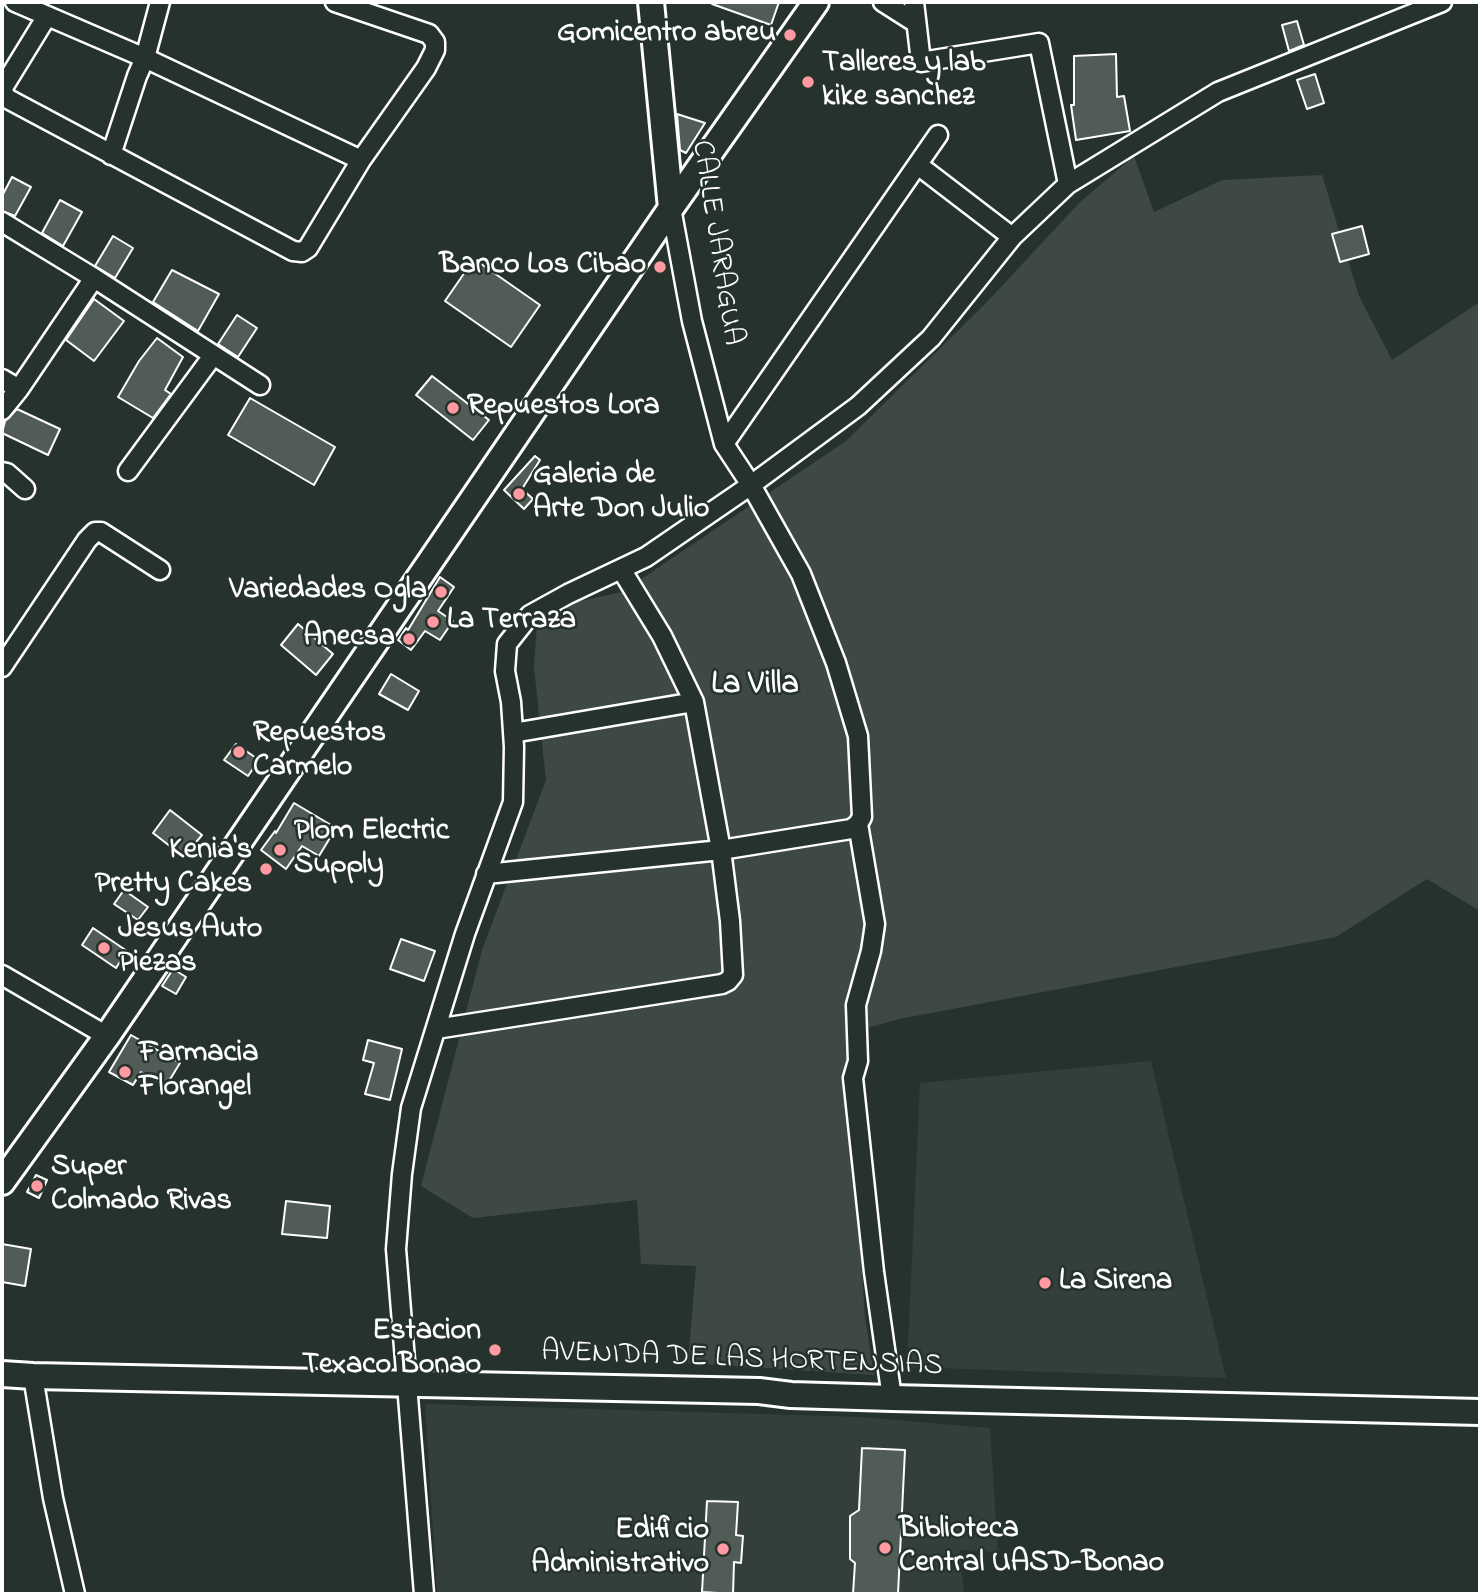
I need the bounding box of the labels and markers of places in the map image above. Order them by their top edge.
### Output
place label: Gomicentro abreu [557,17,776,53]
marker: Gomicentro abreu [782,27,798,43]
place label: Talleres y lab kike sanchez [822,47,986,118]
marker: Talleres y lab kike sanchez [800,74,816,90]
place label: Banco Los Cibao [439,249,646,285]
marker: Banco Los Cibao [652,259,668,275]
place label: Repuestos Lora [467,390,660,426]
marker: Repuestos Lora [445,400,461,416]
place label: Galeria de Arte Don Julio [533,459,709,530]
marker: Galeria de Arte Don Julio [511,486,527,502]
place label: Variedades Ogla [229,574,427,610]
marker: Variedades Ogla [433,584,449,600]
place label: La Terraza [447,604,576,640]
marker: La Terraza [425,614,441,630]
place label: Anecsa [304,621,395,657]
marker: Anecsa [401,631,417,647]
place label: Repuestos Carmelo [253,717,386,788]
marker: Repuestos Carmelo [231,744,247,760]
place label: Plom Electric Supply [294,815,449,886]
place label: Kenia's Pretty Cakes [95,834,252,904]
marker: Plom Electric Supply [272,842,288,858]
marker: Kenia's Pretty Cakes [258,861,274,877]
place label: Jesus Auto Piezas [118,913,262,984]
marker: Jesus Auto Piezas [96,940,112,956]
place label: Farmacia Florangel [139,1037,258,1108]
marker: Farmacia Florangel [117,1064,133,1080]
place label: Super Colmado Rivas [51,1151,232,1222]
marker: Super Colmado Rivas [29,1178,45,1194]
place label: La Sirena [1059,1265,1172,1301]
marker: La Sirena [1037,1275,1053,1291]
place label: Estacion Texaco Bonao [302,1315,481,1386]
marker: Estacion Texaco Bonao [487,1342,503,1358]
place label: Biblioteca Central UASD-Bonao [899,1513,1164,1584]
place label: Edificio Administrativo [531,1514,709,1584]
marker: Biblioteca Central UASD-Bonao [877,1540,893,1556]
marker: Edificio Administrativo [715,1541,731,1557]

